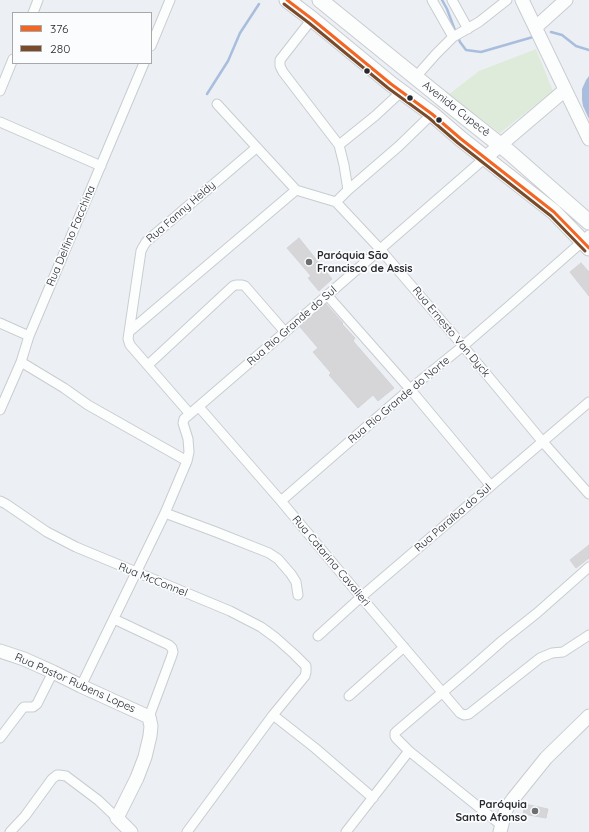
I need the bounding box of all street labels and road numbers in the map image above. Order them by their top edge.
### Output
street label: Avenida Cupecê [420,79,492,139]
street label: Rua Fanny Heldy [144,178,218,246]
street label: Rua Delfino Facchina [44,184,98,288]
street label: Rua Rio Grande do Sul [244,283,340,369]
street label: Rua Ernesto Van Dyck [409,284,493,380]
street label: Rua Rio Grande do Norte [346,354,452,446]
street label: Rua Paraíba do Sul [412,481,494,555]
street label: Rua Catarina Cavalieri [289,513,373,609]
street label: Rua McConnel [117,560,189,600]
street label: Rua Pastor Rubens Lopes [13,650,137,716]

